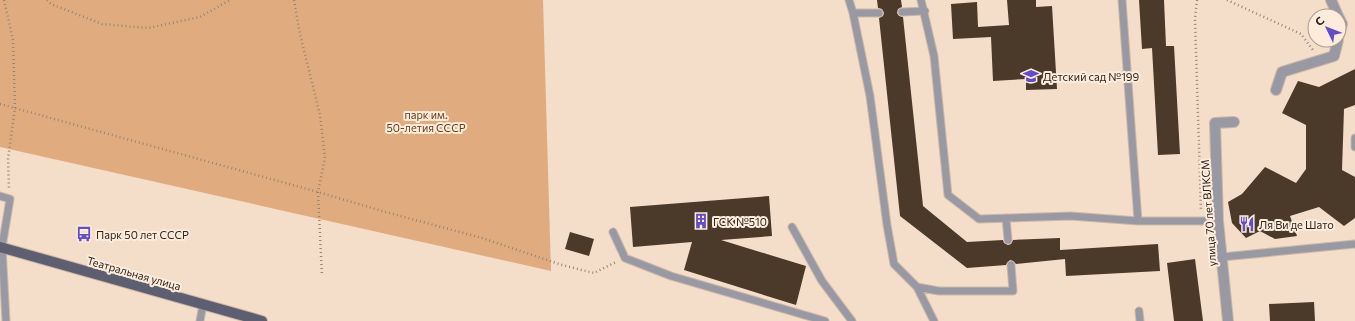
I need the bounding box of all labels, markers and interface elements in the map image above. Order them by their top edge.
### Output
north arrow [1307,8,1347,48]
text: С [1312,13,1327,28]
school or university icon: Детский сад №199 [1022,67,1040,85]
place label: Детский сад №199 [1043,70,1140,83]
park label: парк им. 50-летия СССР [386,108,466,134]
street label: улица 70 лет ВЛКСМ [1198,159,1218,267]
building icon: ГСК №510 [692,212,710,230]
place label: ГСК №510 [713,215,767,228]
restaurant icon: Ля Ви де Шато [1238,215,1256,233]
place label: Ля Ви де Шато [1259,218,1334,231]
bus stop icon: Парк 50 лет СССР [75,225,93,243]
place label: Парк 50 лет СССР [96,228,189,241]
street label: Театральная улица [86,253,182,293]

